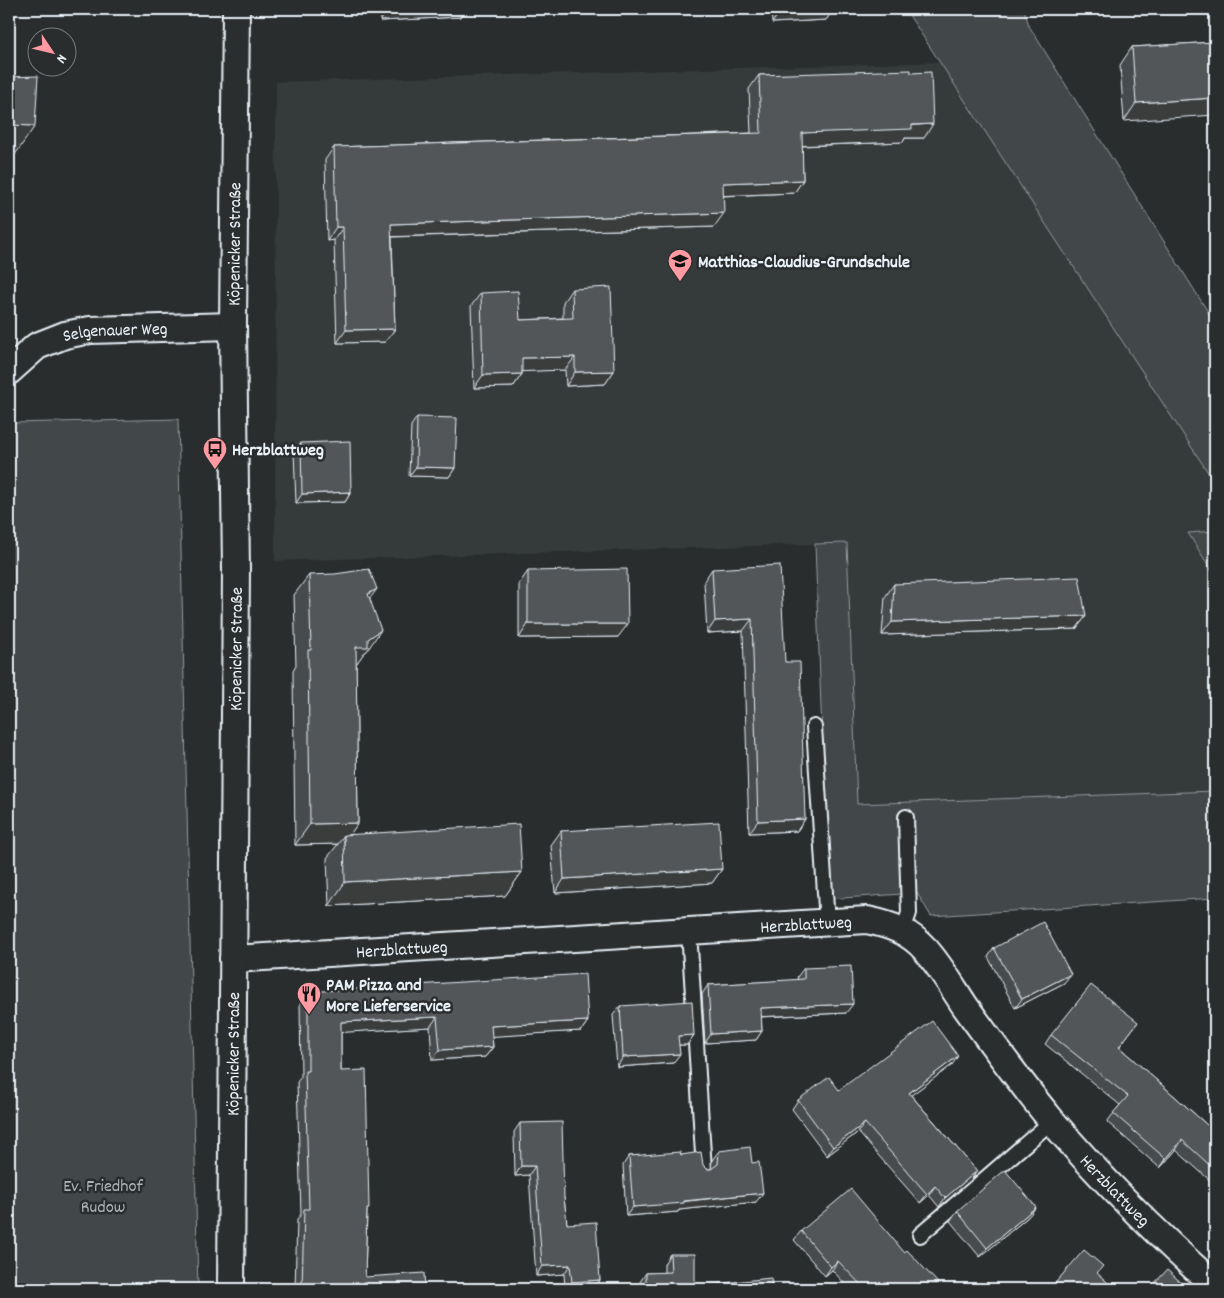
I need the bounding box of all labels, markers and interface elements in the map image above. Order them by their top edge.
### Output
north arrow [28,28,78,78]
text: N [51,50,71,67]
street label: Köpenicker Straße [223,182,249,306]
school or university icon: Matthias-Claudius-Grundschule [667,248,693,282]
place label: Matthias-Claudius-Grundschule [698,251,910,276]
street label: Selgenauer Weg [61,318,168,350]
bus stop icon: Herzblattweg [202,436,228,470]
place label: Herzblattweg [232,439,324,464]
street label: Köpenicker Straße [225,587,251,711]
street label: Herzblattweg [759,911,853,942]
street label: Herzblattweg [355,936,449,966]
place label: PAM Pizza and More Lieferservice [326,974,451,1020]
restaurant icon: PAM Pizza and More Lieferservice [296,981,322,1015]
street label: Köpenicker Straße [222,992,248,1116]
street label: Herzblattweg [1072,1150,1155,1234]
park label: Ev. Friedhof Rudow [63,1175,144,1221]

